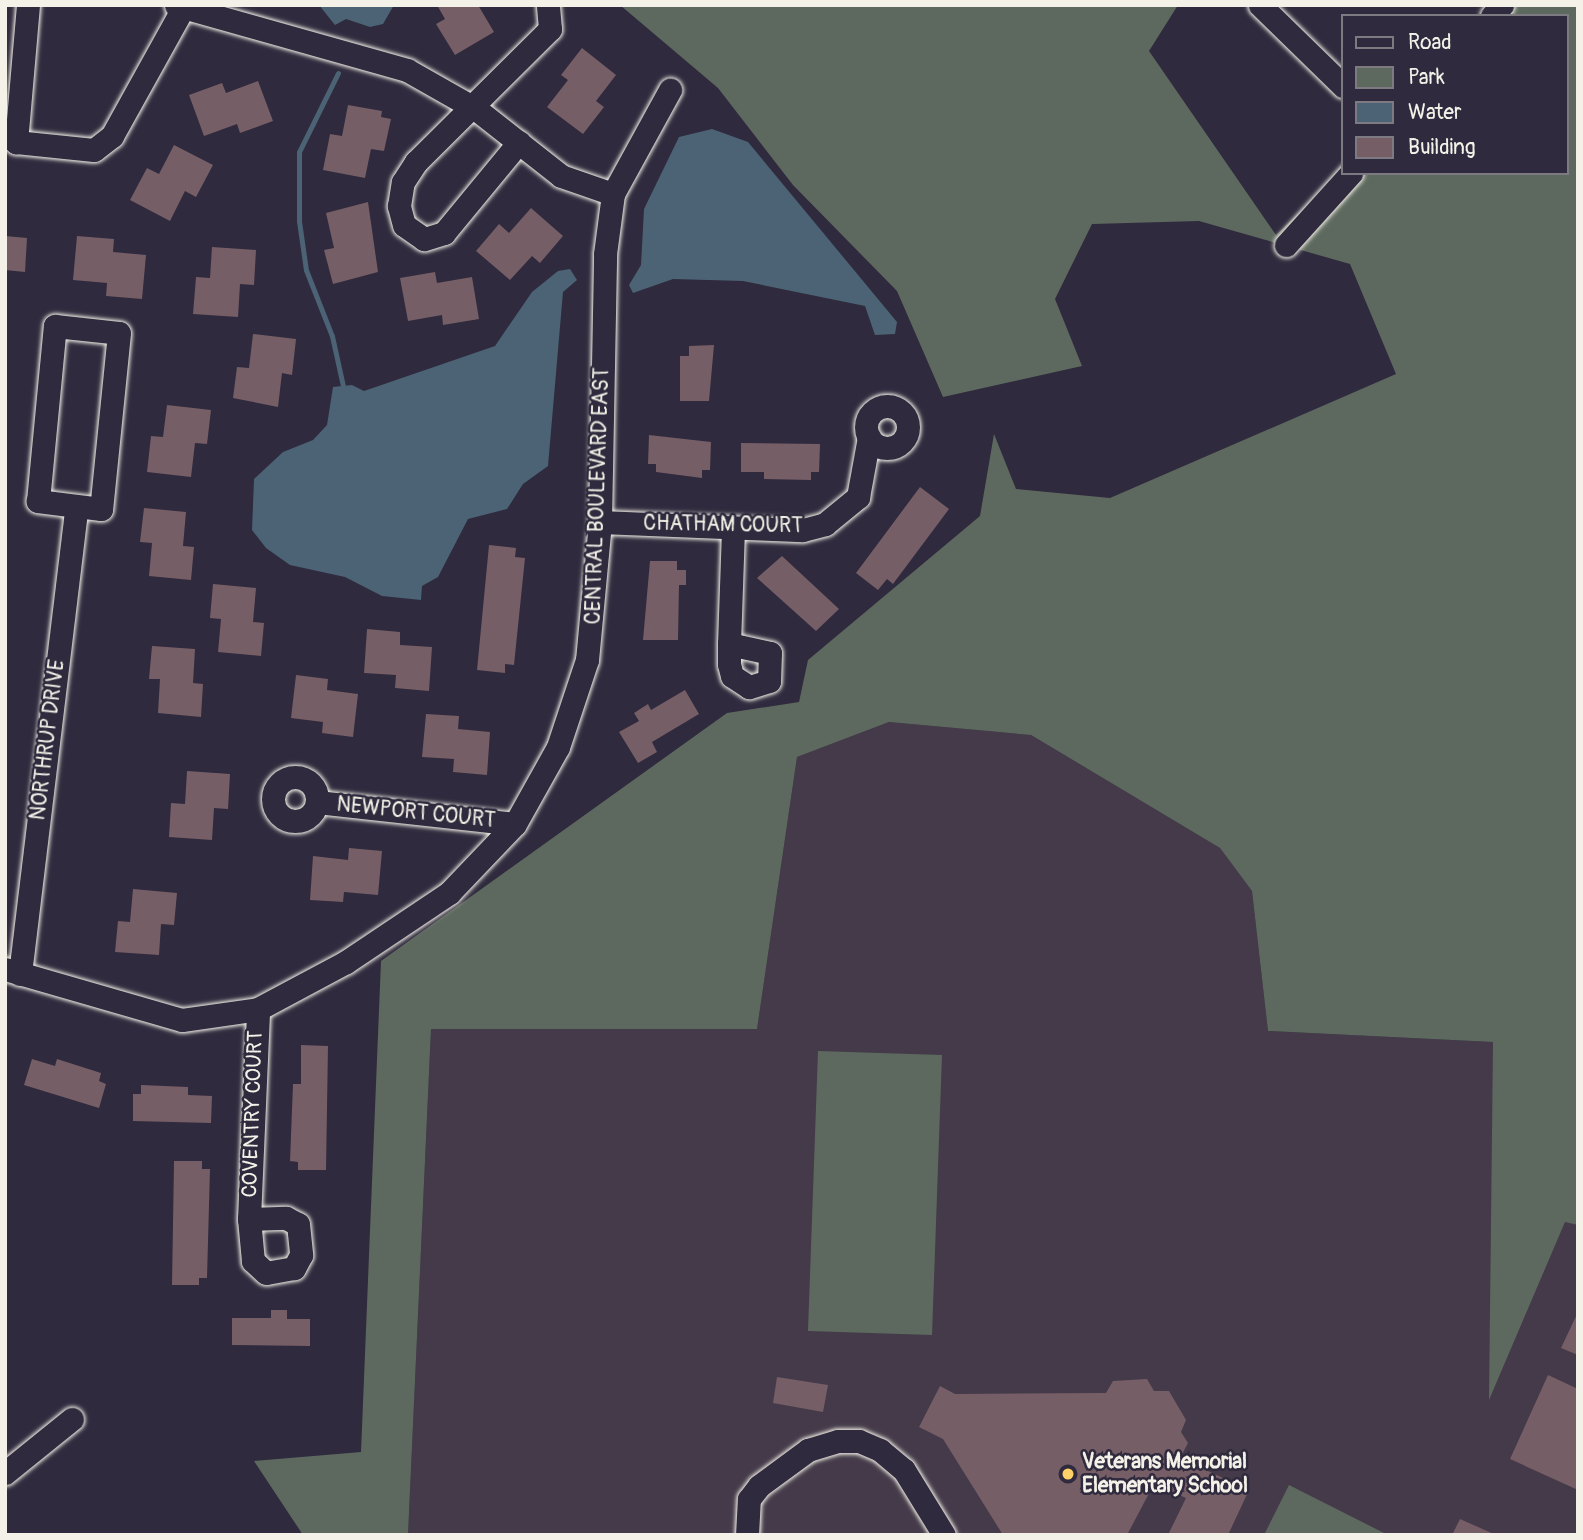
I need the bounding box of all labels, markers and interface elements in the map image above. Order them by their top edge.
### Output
legend [1342,14,1569,175]
text: Road [1408,29,1452,56]
text: Park [1408,64,1445,91]
text: Water [1408,99,1461,126]
text: Building [1408,134,1475,161]
street label: CENTRAL BOULEVARD EAST [581,367,615,625]
street label: CHATHAM COURT [643,511,803,539]
street label: NORTHRUP DRIVE [26,658,70,822]
street label: NEWPORT COURT [335,792,497,834]
street label: COVENTRY COURT [237,1030,269,1198]
place label: Veterans Memorial Elementary School [1082,1449,1248,1499]
marker: Veterans Memorial Elementary School [1060,1466,1076,1482]

